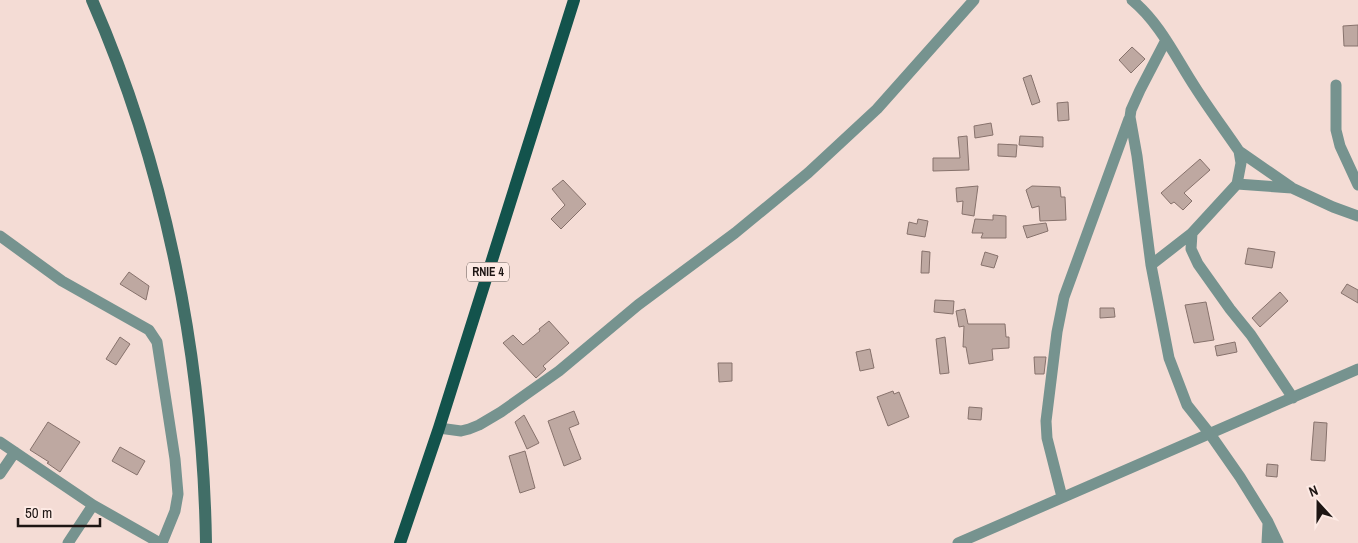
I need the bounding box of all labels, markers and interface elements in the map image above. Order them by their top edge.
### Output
road number: RNIE 4 [467,262,509,282]
north arrow [1293,478,1343,528]
text: N [1306,481,1320,501]
scale bar [18,496,100,528]
text: 50 m [25,502,52,523]

